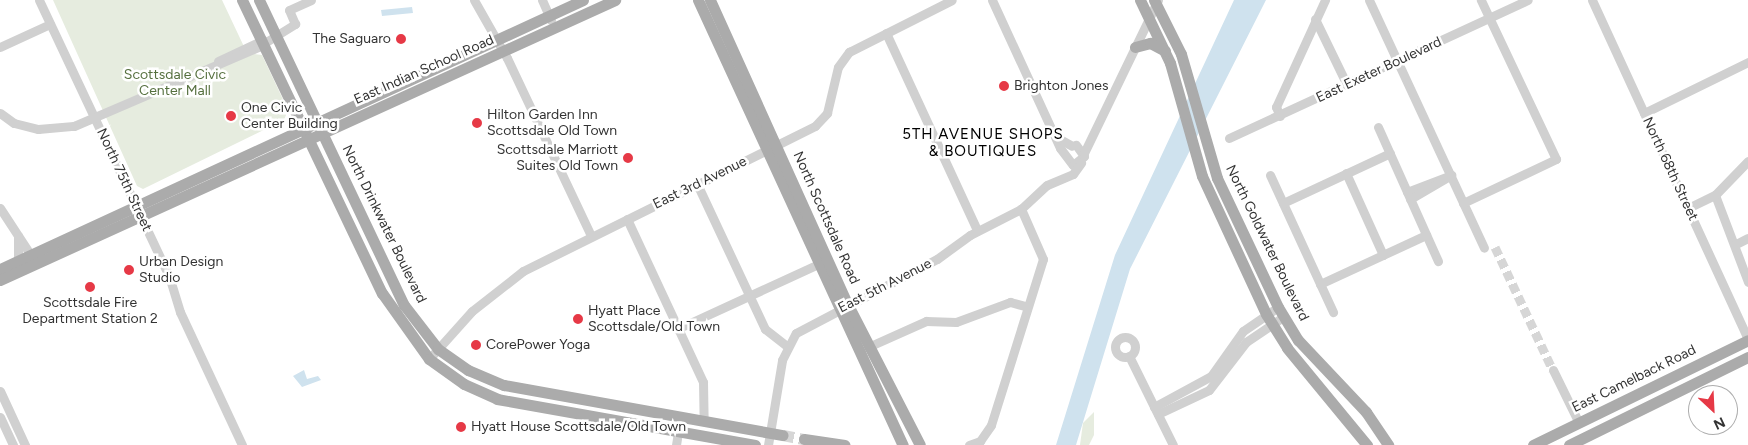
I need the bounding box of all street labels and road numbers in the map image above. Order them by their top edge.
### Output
street label: East Indian School Road [352,32,496,108]
street label: East Exeter Boulevard [1314,34,1444,106]
street label: North 68th Street [1639,114,1701,224]
street label: North 75th Street [93,126,155,234]
street label: North Drinkwater Boulevard [338,142,430,306]
street label: North Scottsdale Road [789,149,863,287]
street label: East 3rd Avenue [650,153,750,213]
street label: North Goldwater Boulevard [1222,162,1312,324]
street label: East 5th Avenue [835,255,935,317]
street label: East Camelback Road [1569,342,1699,416]

